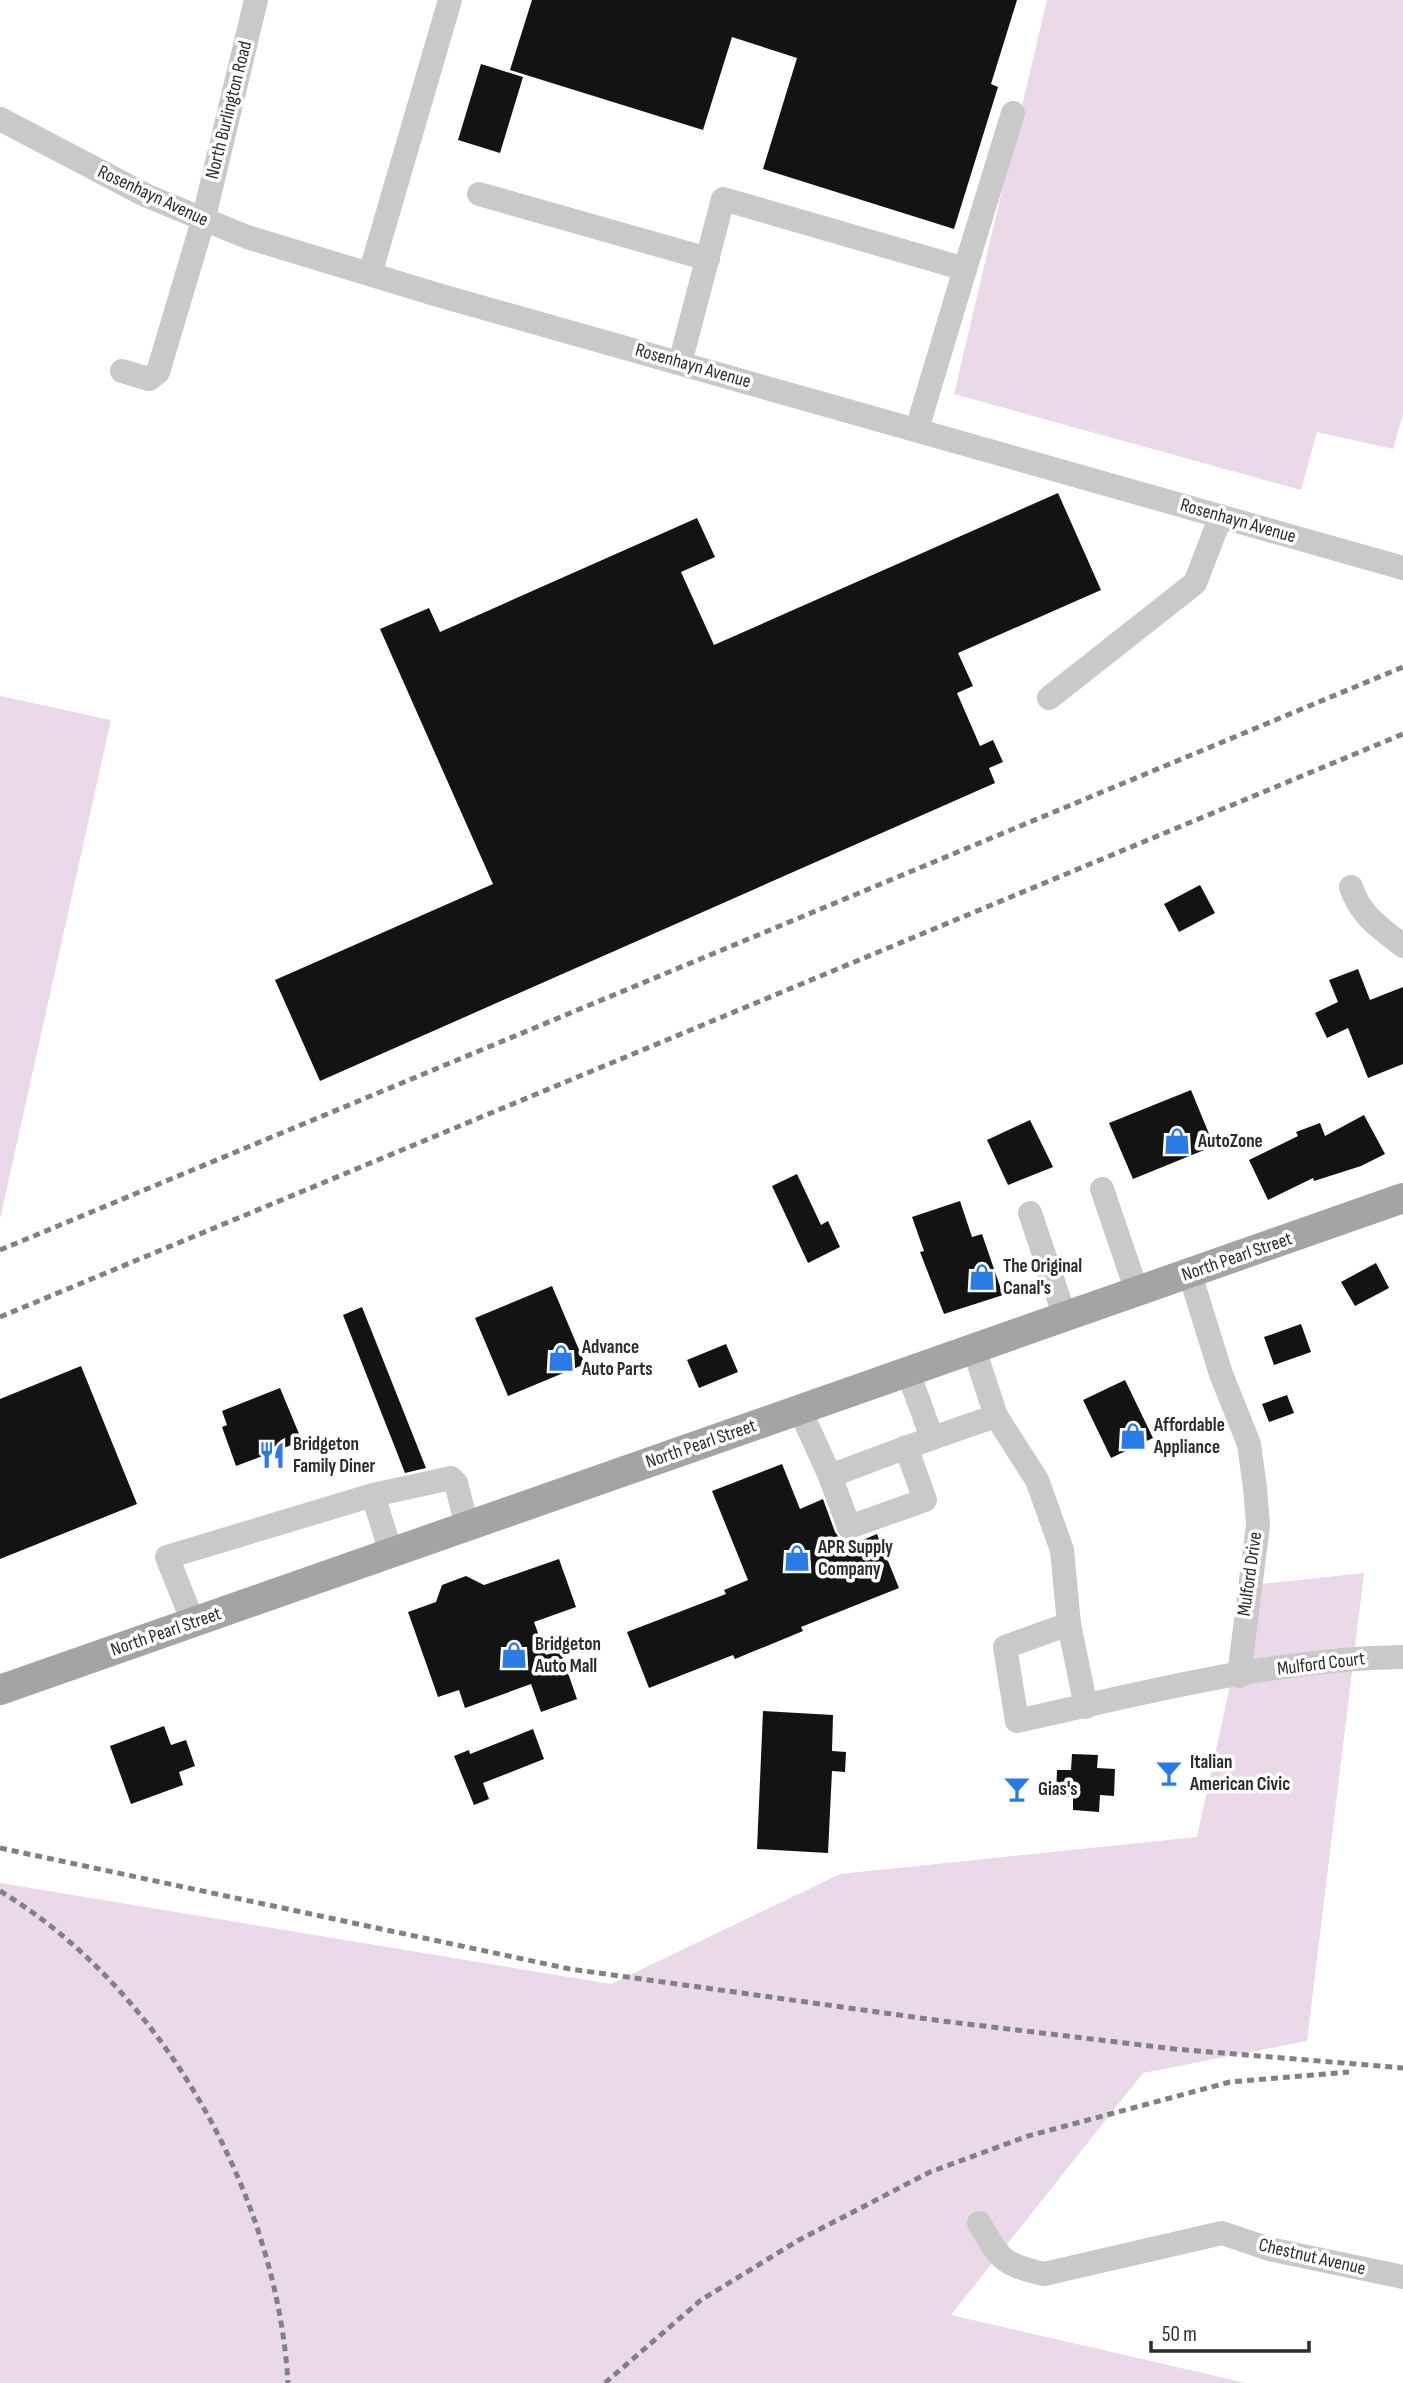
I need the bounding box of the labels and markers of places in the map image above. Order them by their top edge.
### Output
shop icon: AutoZone [1162,1126,1192,1156]
place label: AutoZone [1197,1130,1263,1153]
place label: The Original Canal's [1003,1255,1082,1300]
shop icon: The Original Canal's [967,1262,997,1292]
place label: Advance Auto Parts [581,1336,653,1381]
shop icon: Advance Auto Parts [546,1343,576,1373]
place label: Affordable Appliance [1153,1414,1225,1459]
shop icon: Affordable Appliance [1118,1421,1148,1451]
place label: Bridgeton Family Diner [293,1433,375,1478]
restaurant icon: Bridgeton Family Diner [257,1440,287,1470]
place label: APR Supply Company [817,1536,893,1581]
shop icon: APR Supply Company [782,1543,812,1573]
place label: Bridgeton Auto Mall [534,1633,601,1678]
shop icon: Bridgeton Auto Mall [499,1640,529,1670]
place label: Italian American Civic [1189,1751,1290,1796]
bar icon: Italian American Civic [1154,1758,1184,1788]
bar icon: Gias's [1002,1774,1032,1804]
place label: Gias's [1038,1778,1078,1801]

